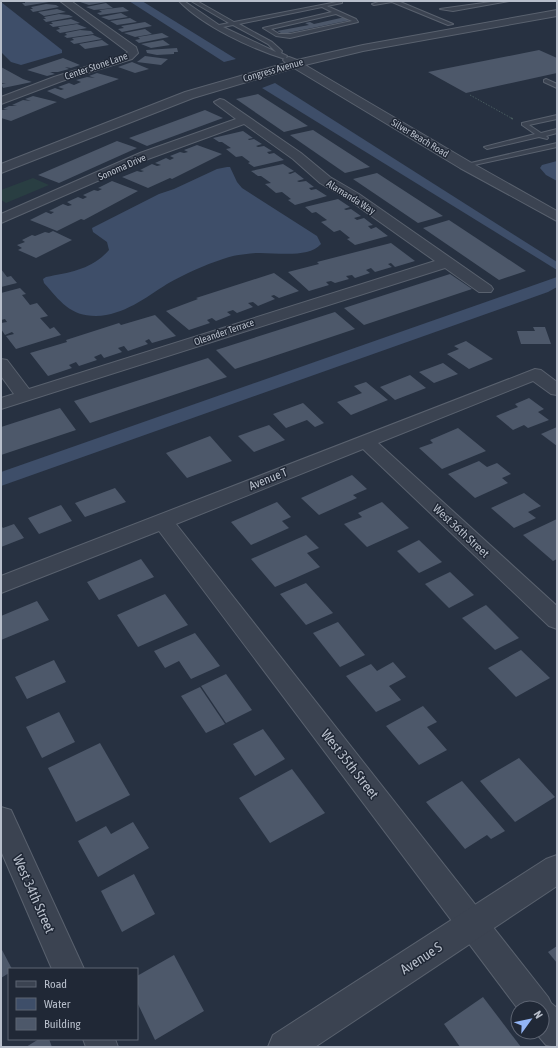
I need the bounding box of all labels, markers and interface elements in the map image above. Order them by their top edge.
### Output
street label: Center Stone Lane [63,50,129,82]
street label: Congress Avenue [242,56,305,84]
street label: Silver Beach Road [389,117,451,160]
street label: Sonoma Drive [96,151,148,182]
street label: Alamanda Way [325,178,377,216]
street label: Oleander Terrace [192,316,256,347]
street label: Avenue T [247,465,290,493]
street label: West 36th Street [430,501,492,561]
street label: West 35th Street [318,726,382,802]
street label: West 34th Street [10,853,58,935]
street label: Avenue S [397,939,445,977]
legend [8,968,138,1040]
text: Road [44,977,67,991]
text: Water [44,997,71,1011]
north arrow [510,1000,550,1040]
text: N [532,1009,545,1021]
text: Building [44,1017,82,1031]

